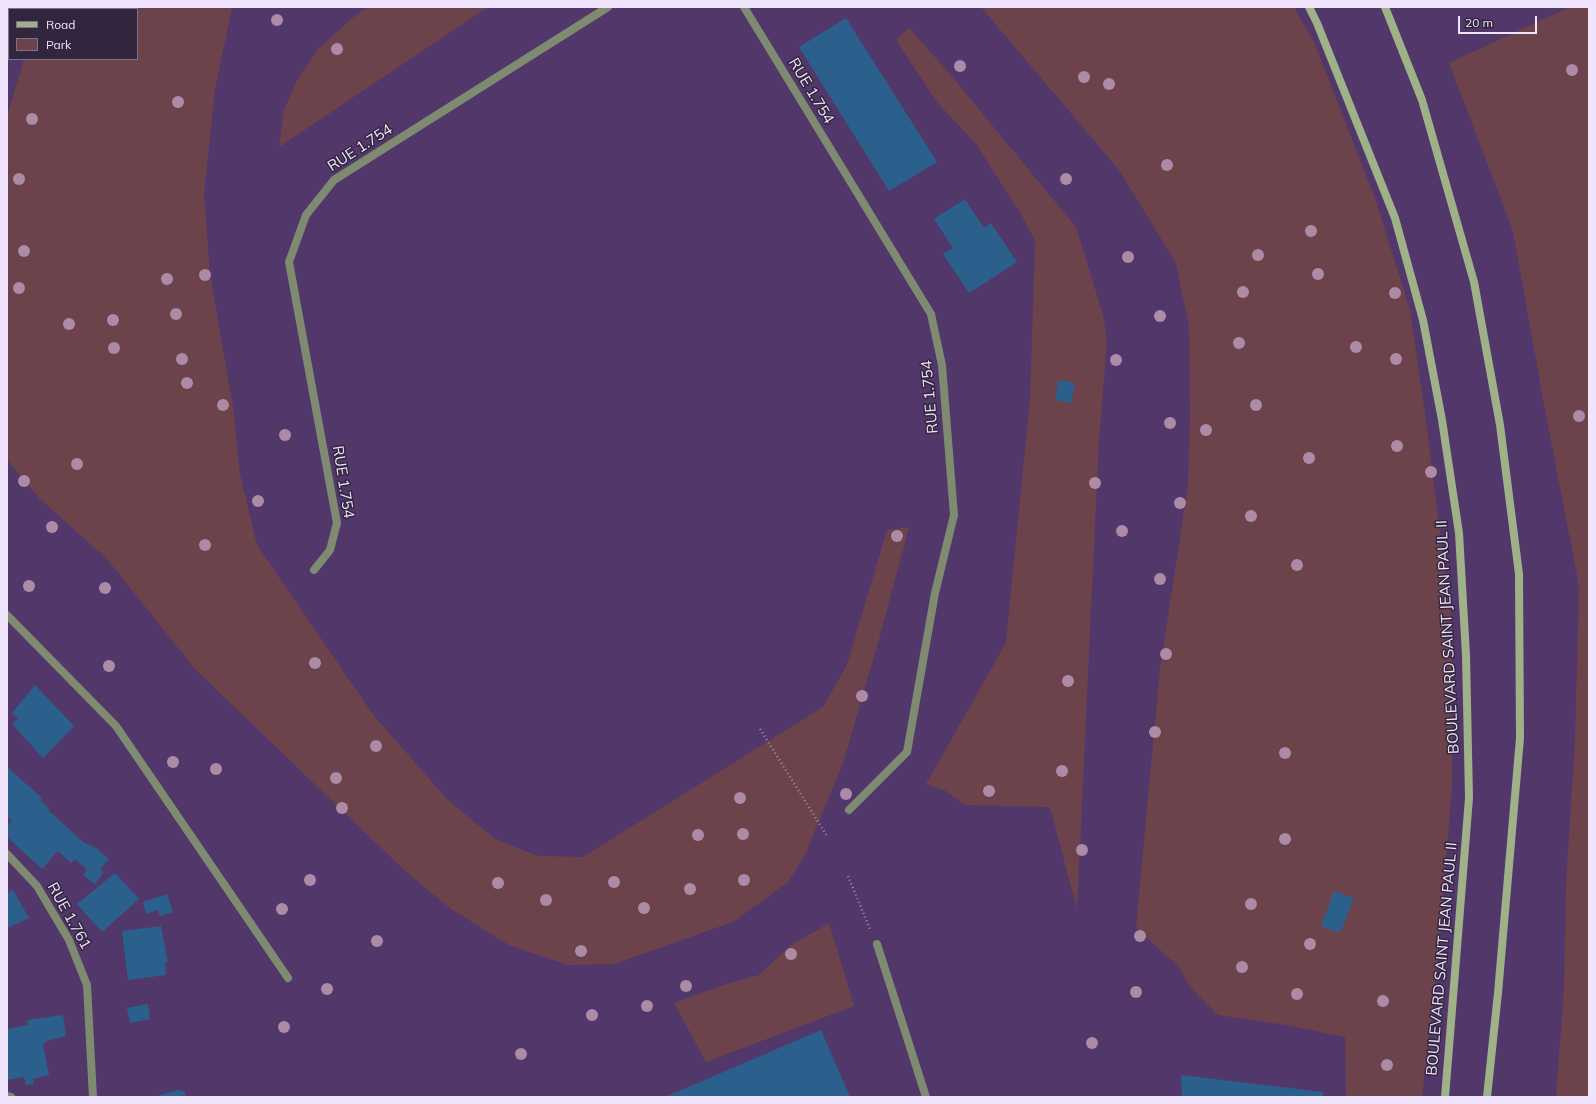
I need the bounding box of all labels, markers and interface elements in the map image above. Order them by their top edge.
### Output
legend [8,8,138,60]
scale bar [1460,8,1539,34]
text: 20 m [1465,15,1493,30]
text: Road [46,17,75,32]
text: Park [46,37,71,52]
street label: RUE 1.754 [784,55,838,127]
street label: RUE 1.754 [324,120,396,176]
street label: RUE 1.754 [918,360,942,434]
street label: RUE 1.754 [328,444,358,520]
street label: BOULEVARD SAINT JEAN PAUL II [1433,520,1463,754]
street label: BOULEVARD SAINT JEAN PAUL II [1423,841,1461,1077]
street label: RUE 1.761 [43,880,95,952]

